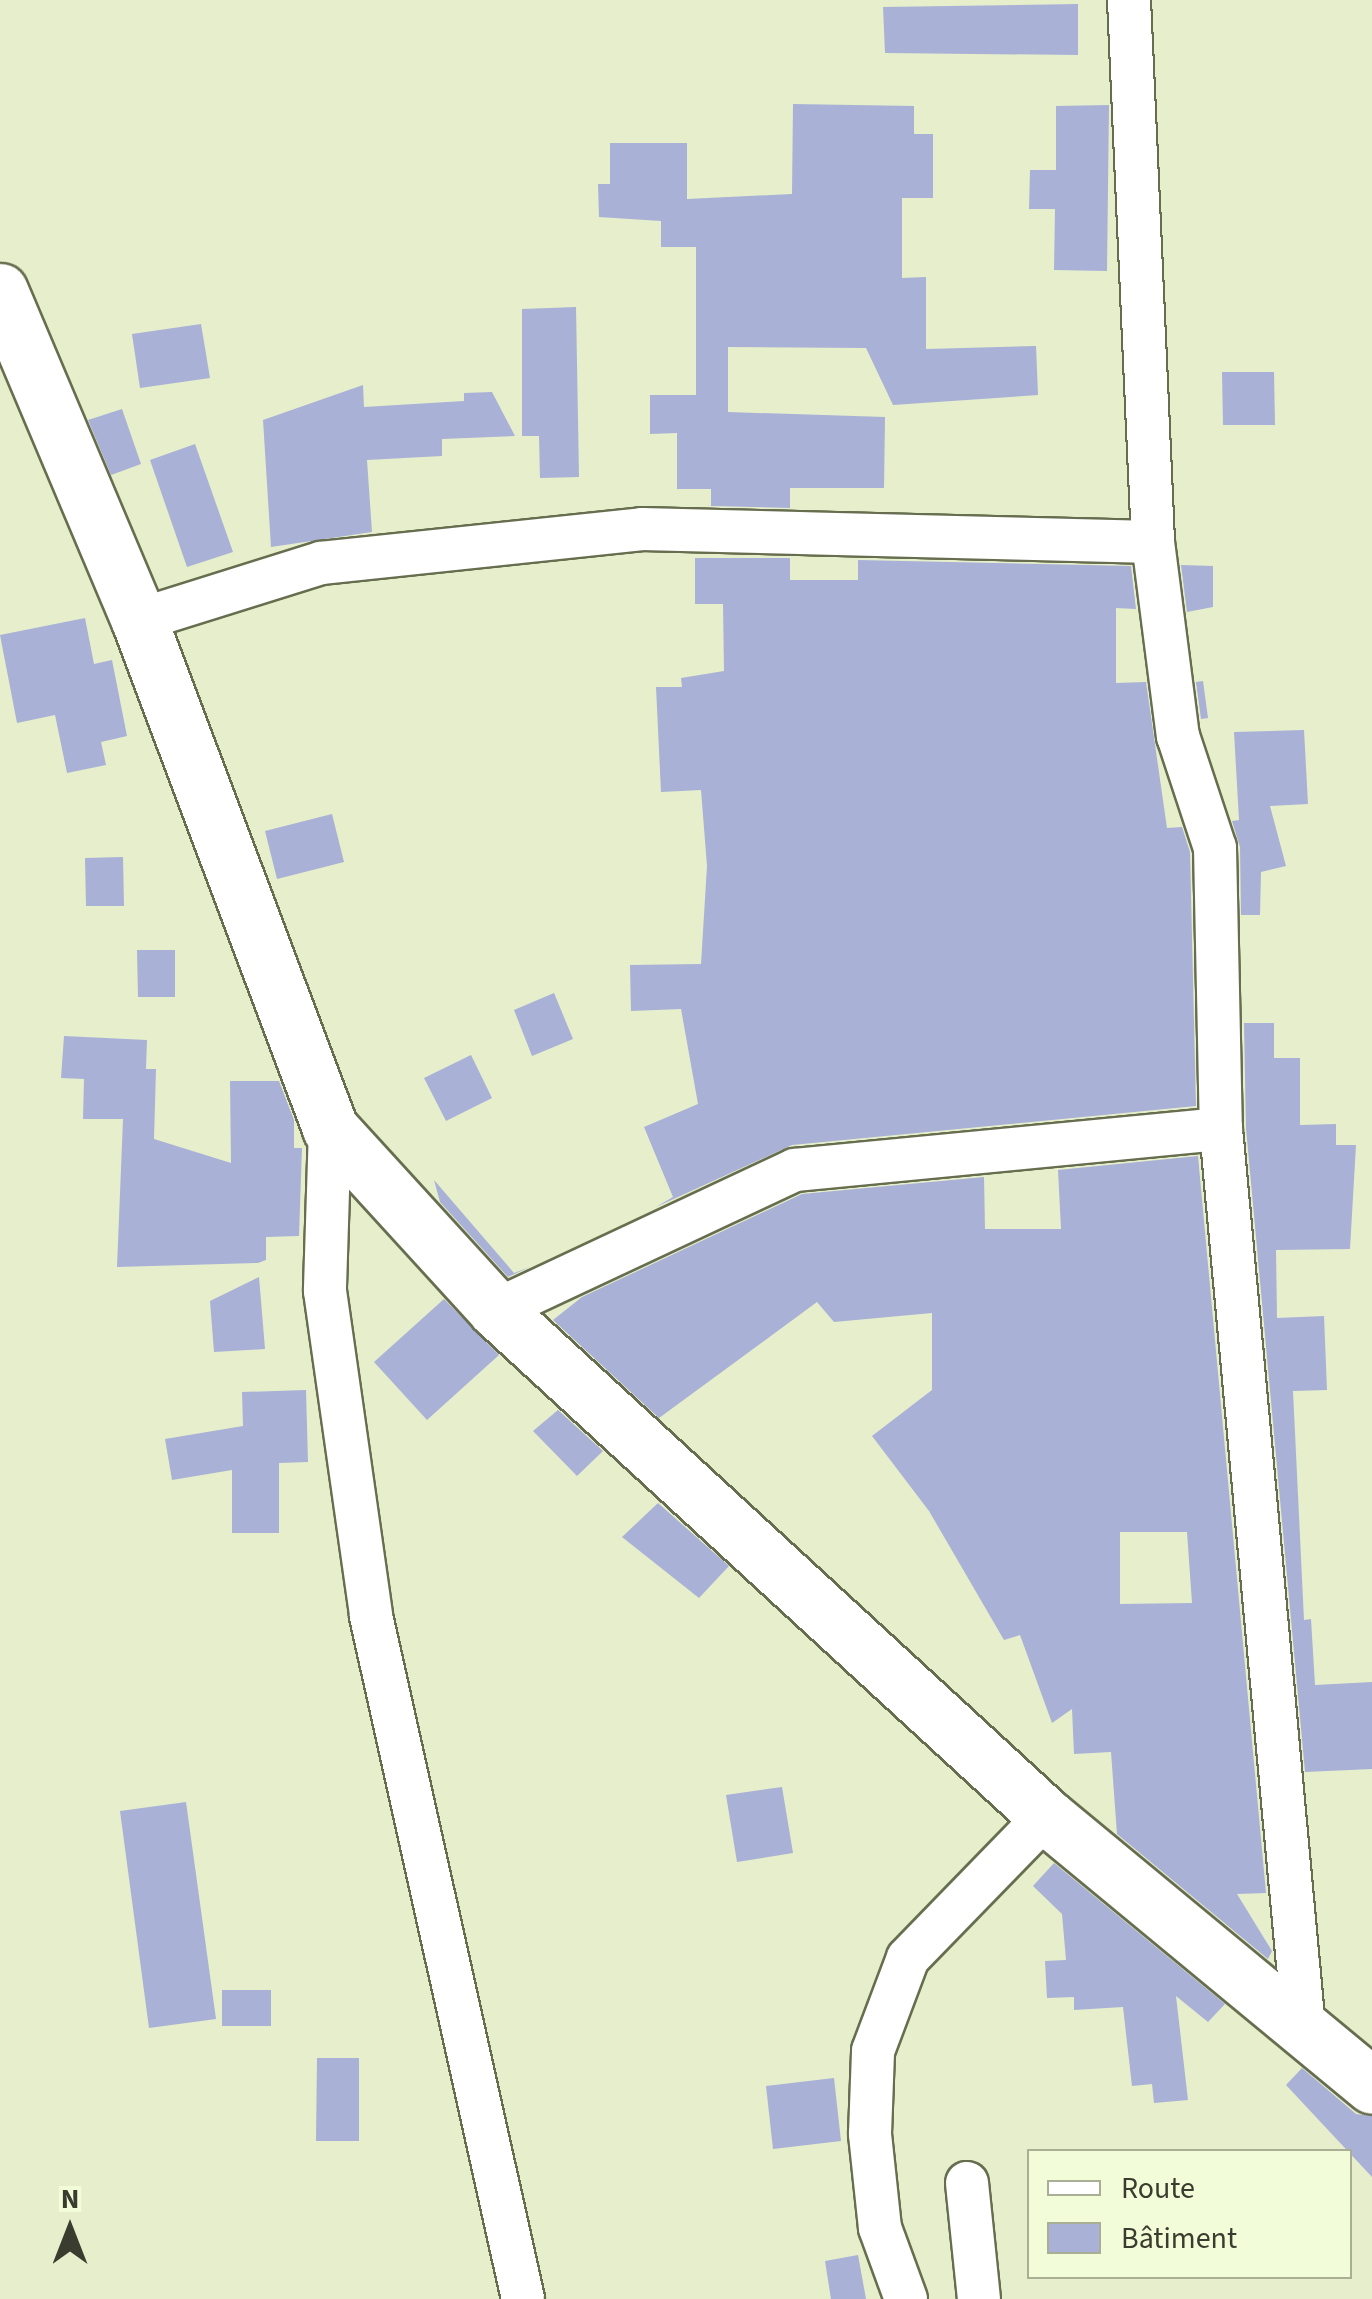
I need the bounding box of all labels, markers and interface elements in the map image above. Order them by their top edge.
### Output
legend [1027,2149,1352,2279]
text: Route [1121,2167,1195,2210]
north arrow [20,2179,120,2279]
text: N [61,2179,79,2219]
text: Bâtiment [1121,2217,1237,2260]

